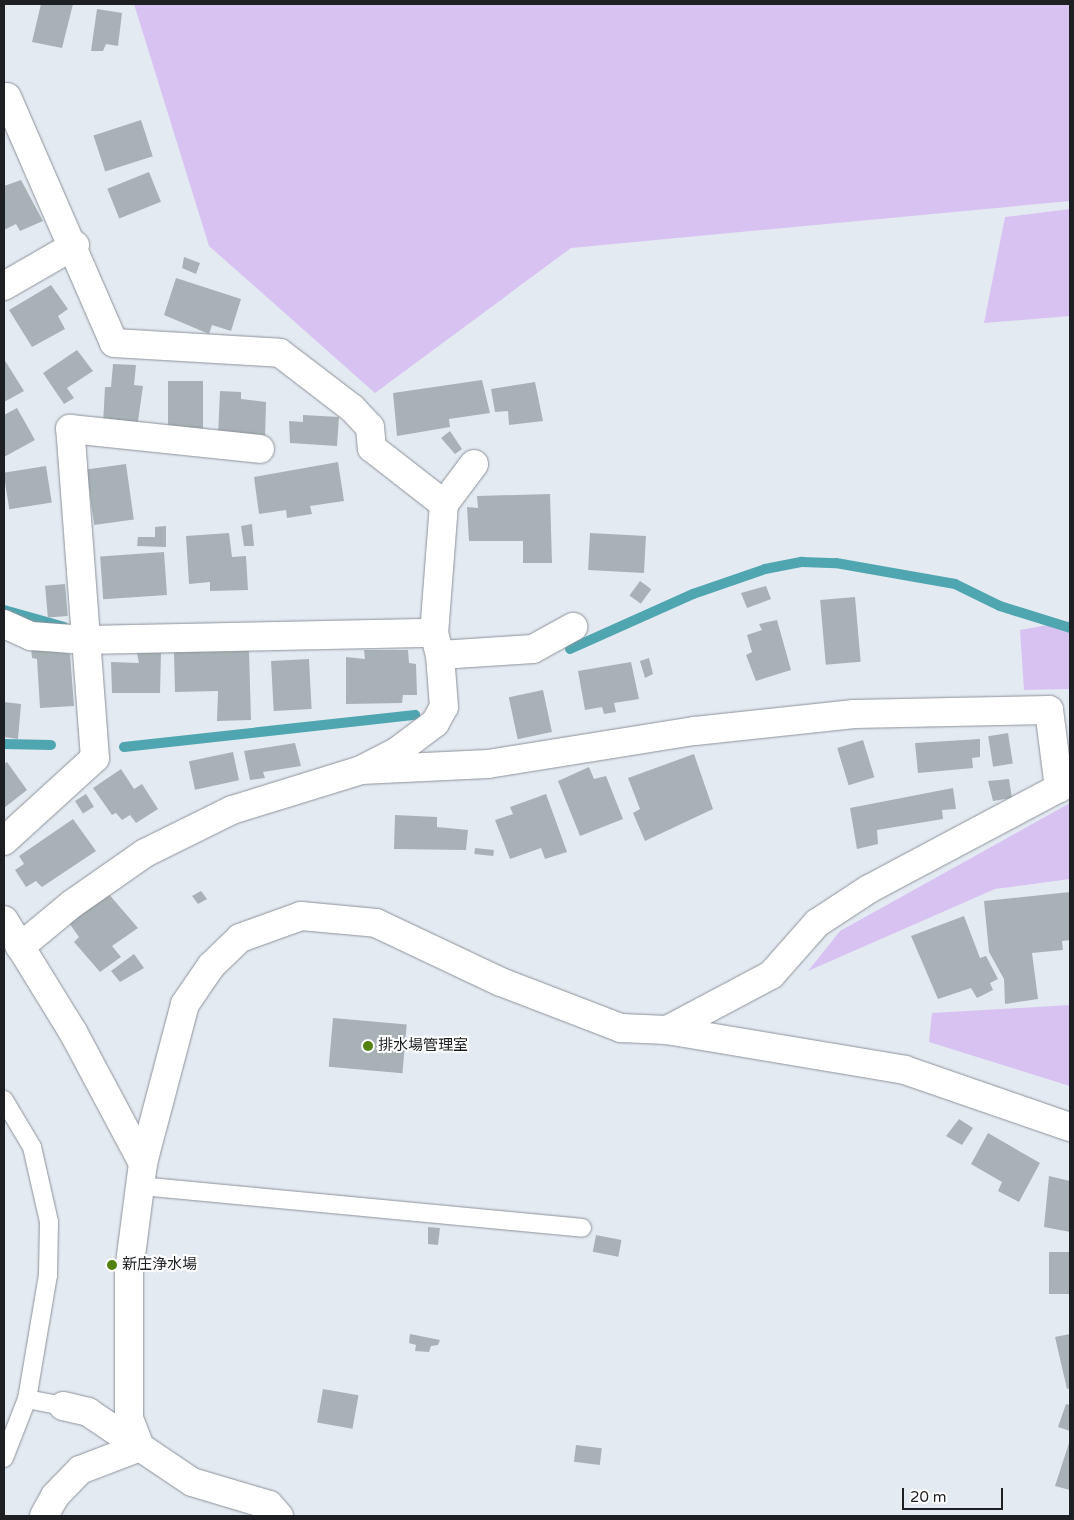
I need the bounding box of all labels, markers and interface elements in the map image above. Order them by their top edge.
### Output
place label: 排水場管理室 [378,1037,468,1055]
marker: 排水場管理室 [362,1040,374,1052]
place label: 新庄浄水場 [122,1256,197,1274]
marker: 新庄浄水場 [106,1259,118,1271]
scale bar [904,1478,1005,1510]
text: 20 m [910,1488,947,1506]

